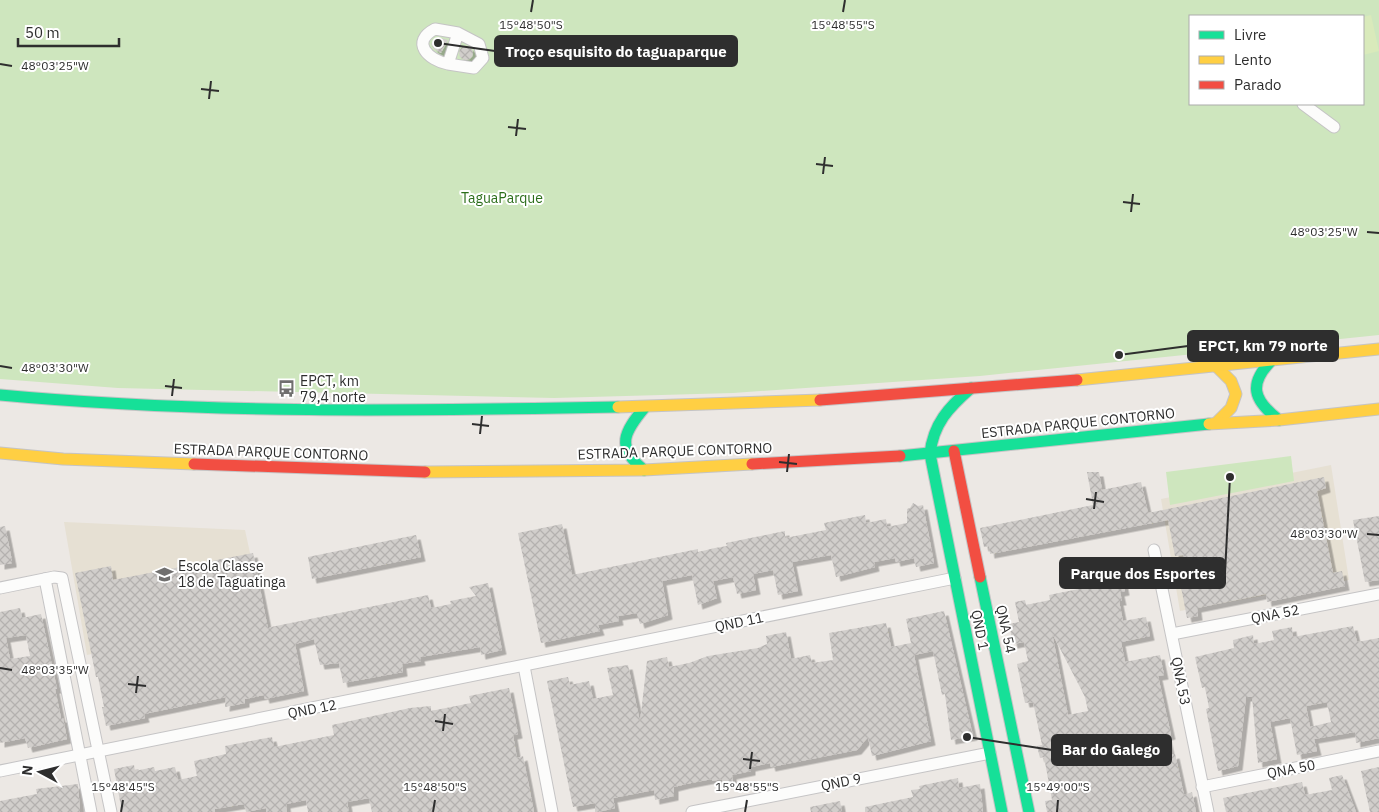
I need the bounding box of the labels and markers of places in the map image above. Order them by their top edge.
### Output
callout: Troço esquisito do taguaparque [495,36,737,66]
callout: EPCT, km 79 norte [1188,331,1338,361]
place label: EPCT, km 79,4 norte [300,372,366,406]
bus stop icon: EPCT, km 79,4 norte [276,379,296,399]
place label: Escola Classe 18 de Taguatinga [178,557,286,591]
callout: Parque dos Esportes [1060,558,1225,588]
school or university icon: Escola Classe 18 de Taguatinga [154,564,174,584]
callout: Bar do Galego [1052,735,1171,765]

